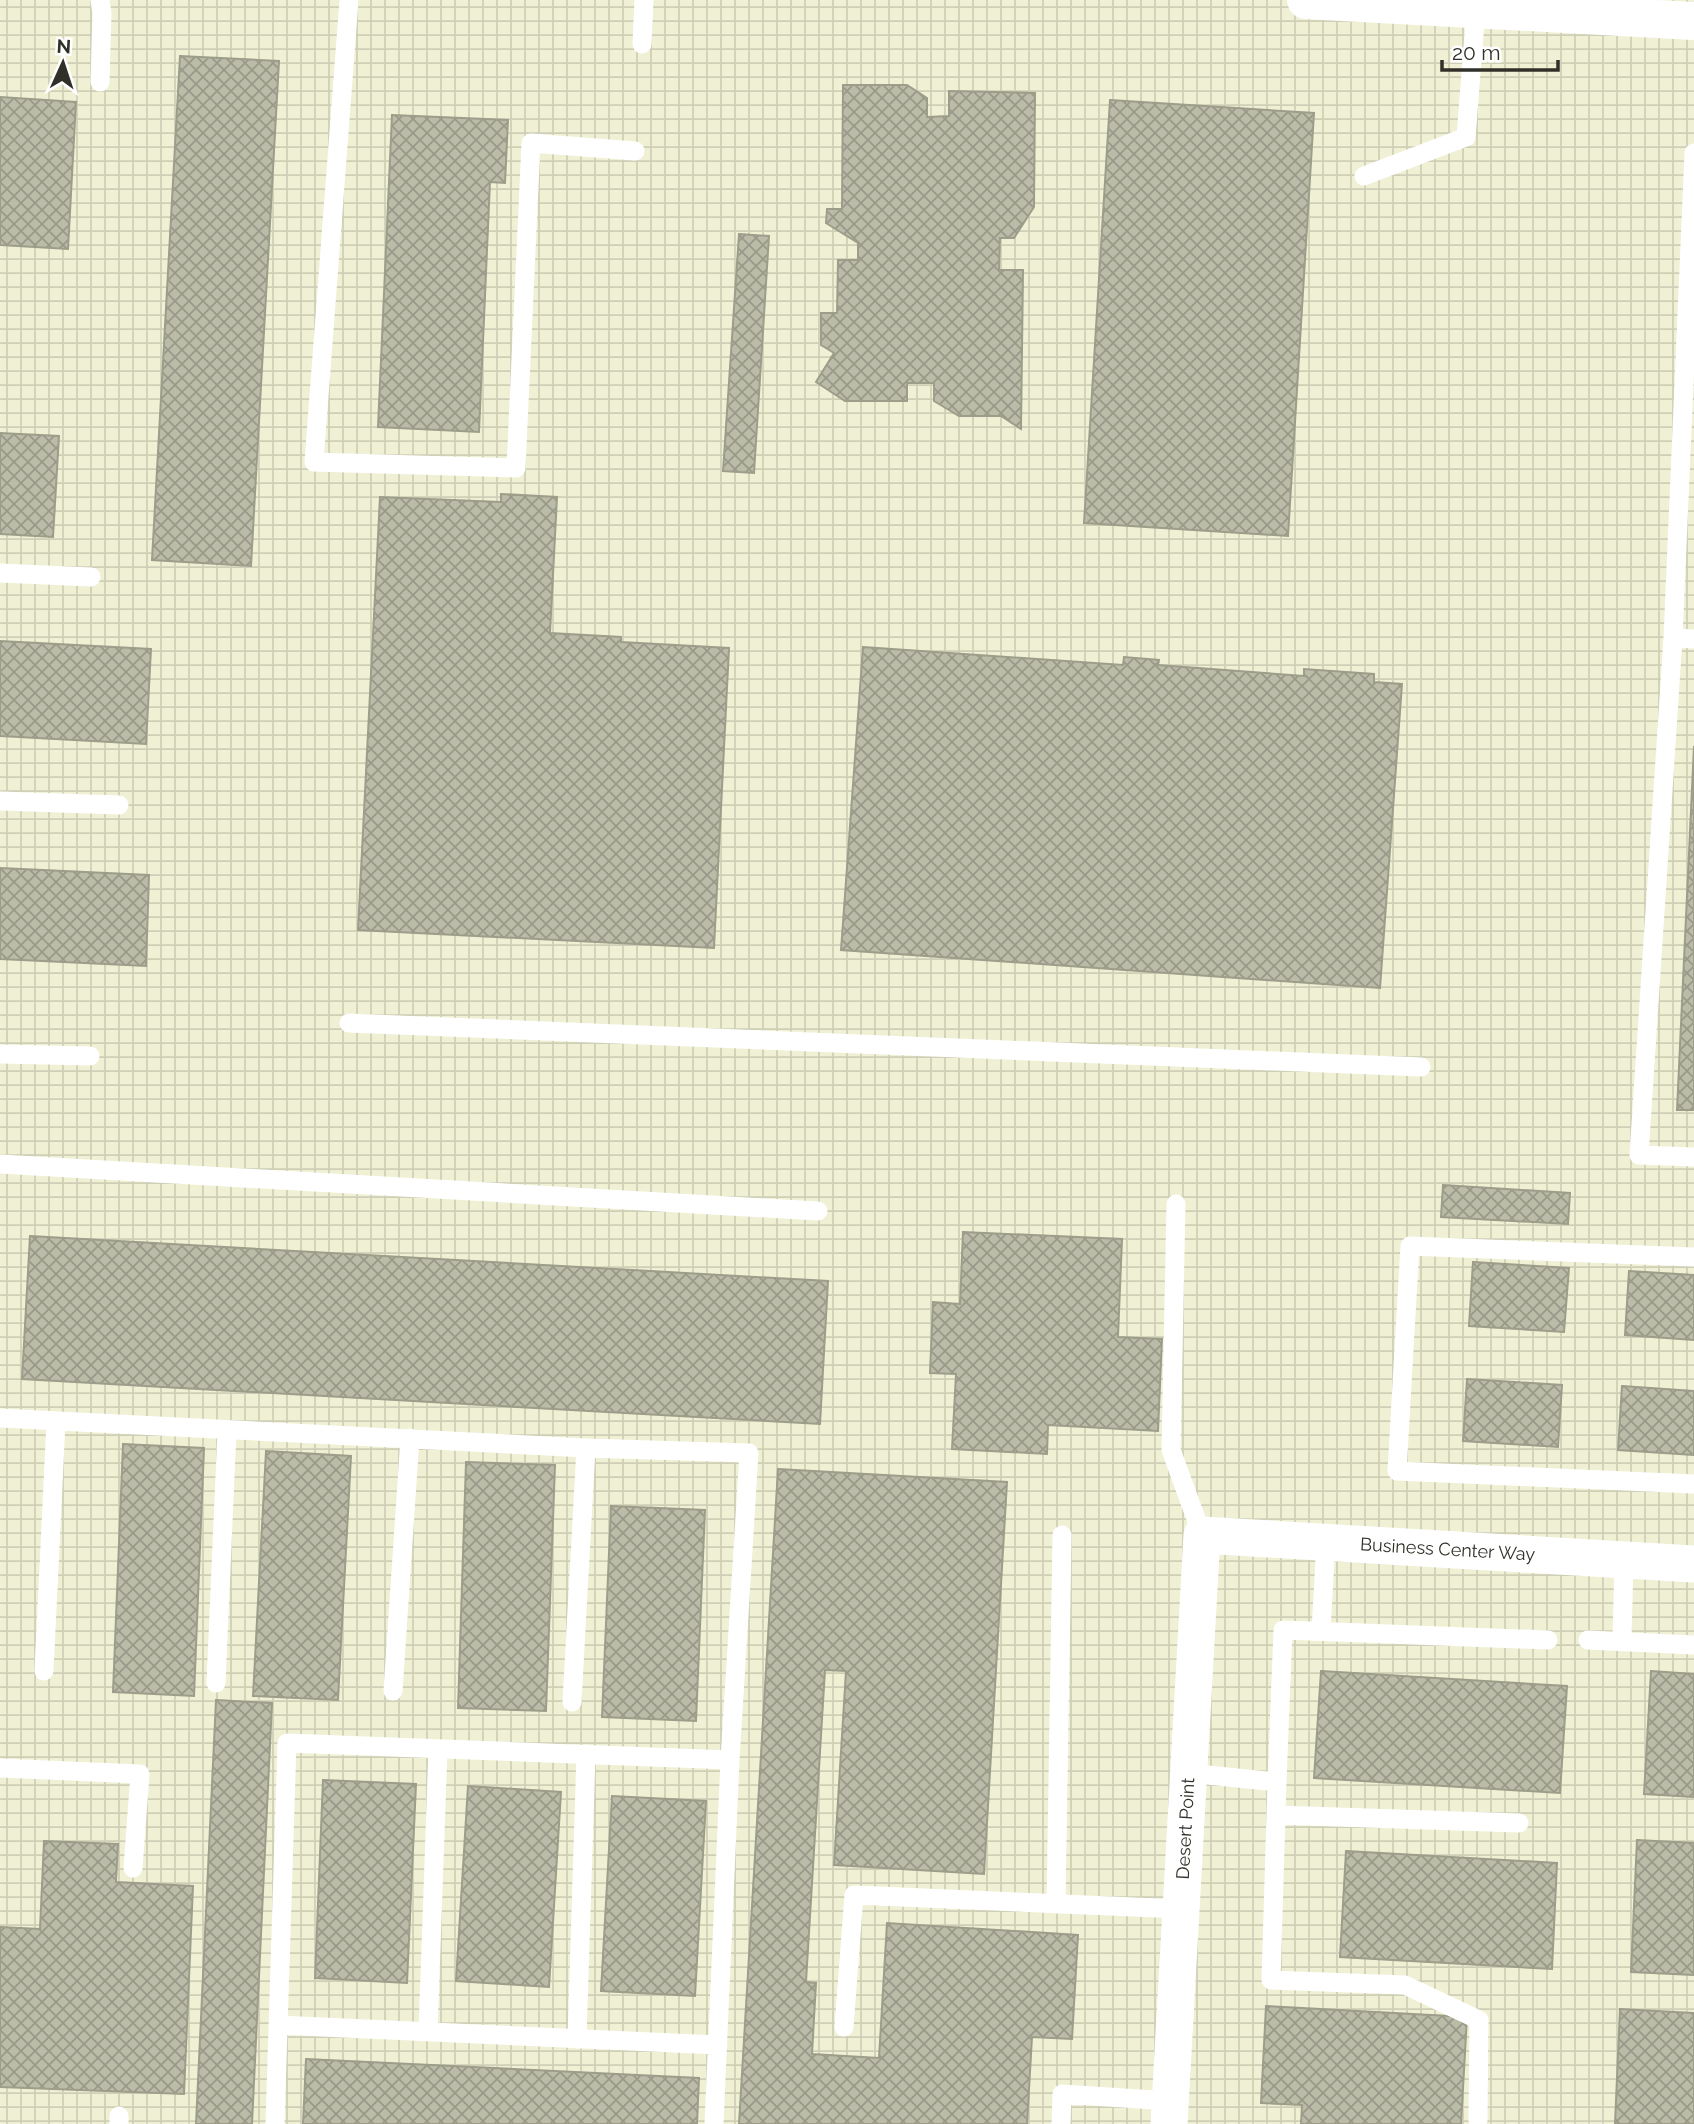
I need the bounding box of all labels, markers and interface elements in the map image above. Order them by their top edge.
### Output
north arrow [28,28,98,98]
scale bar [1442,28,1558,72]
text: N [56,35,72,57]
text: 20 m [1452,40,1500,65]
street label: Business Center Way [1360,1533,1536,1565]
street label: Desert Point [1172,1777,1198,1880]

